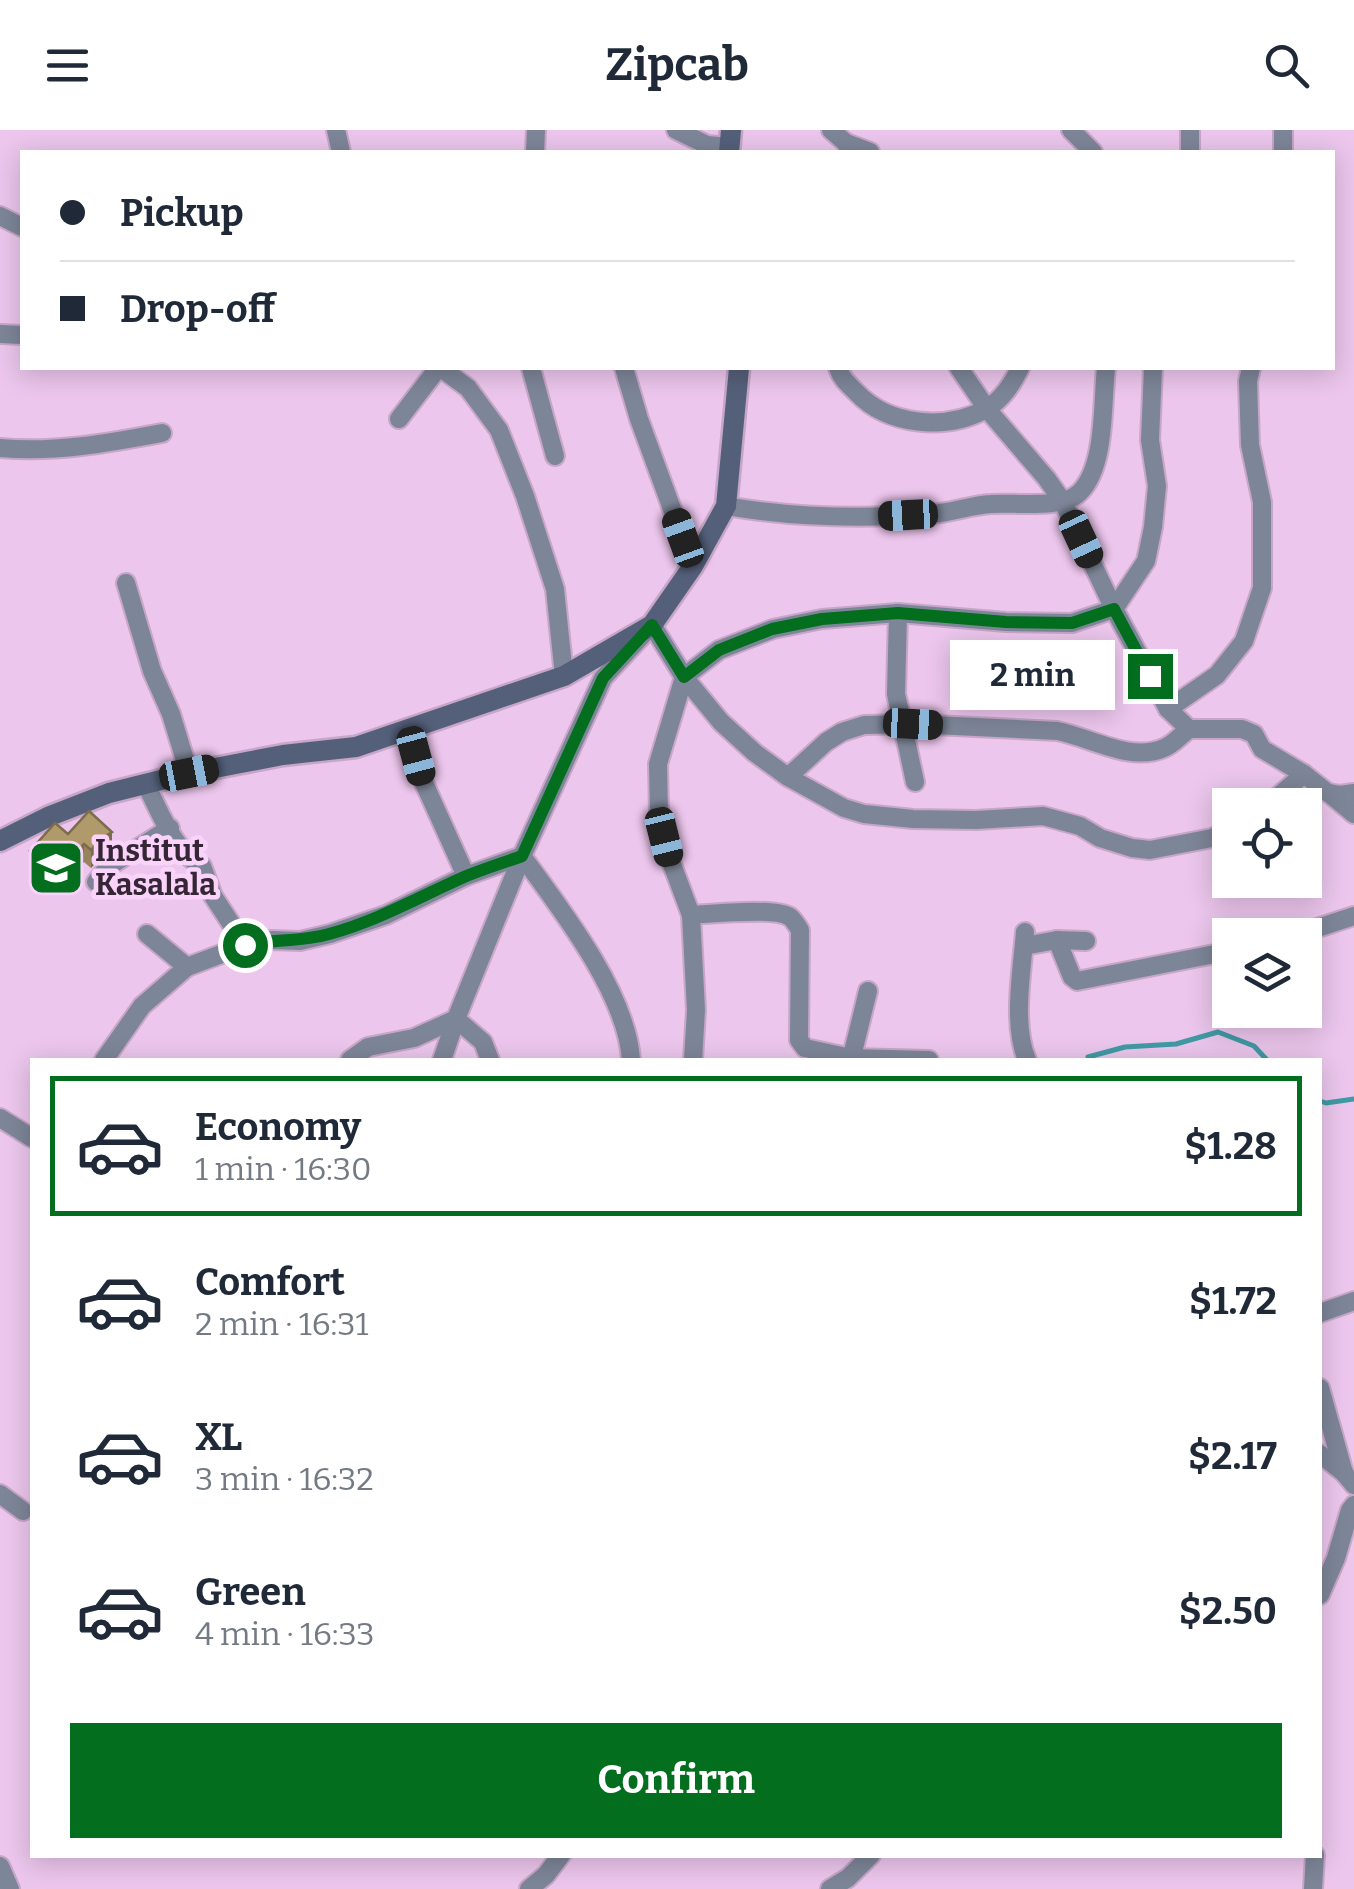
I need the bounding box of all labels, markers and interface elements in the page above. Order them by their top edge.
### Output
icon: menu [40,38,95,93]
text: Zipcab [605,38,749,92]
icon: search [1259,38,1314,93]
text: Pickup [120,190,244,236]
text: Drop-off [120,286,275,332]
car [877,498,939,532]
car [659,505,707,571]
car [1055,505,1107,573]
callout: 2 min [950,641,1115,711]
route end [1128,654,1173,699]
text: 2 min [990,656,1075,694]
car [882,707,944,741]
car [394,723,438,789]
car [157,753,221,793]
map controls [1212,788,1322,1028]
button: locate [1212,788,1322,898]
car [642,804,686,870]
place label: Institut Kasalala [95,833,216,903]
school or university icon: Institut Kasalala [26,838,86,898]
button: layers [1212,918,1322,1028]
route start [223,923,268,968]
icon: car [75,1101,165,1191]
text: Economy [195,1104,361,1150]
text: $1.28 [1184,1123,1277,1169]
text: 1 min · 16:30 [195,1150,372,1188]
icon: car [75,1256,165,1346]
text: Comfort [195,1259,345,1305]
text: $1.72 [1189,1278,1277,1324]
text: 2 min · 16:31 [195,1305,368,1343]
icon: car [75,1411,165,1501]
text: XL [195,1414,242,1460]
text: $2.17 [1188,1433,1277,1479]
text: 3 min · 16:32 [195,1460,374,1498]
icon: car [75,1566,165,1656]
text: Green [195,1569,306,1615]
text: $2.50 [1179,1588,1277,1634]
text: 4 min · 16:33 [195,1615,374,1653]
button: Confirm [70,1723,1282,1838]

